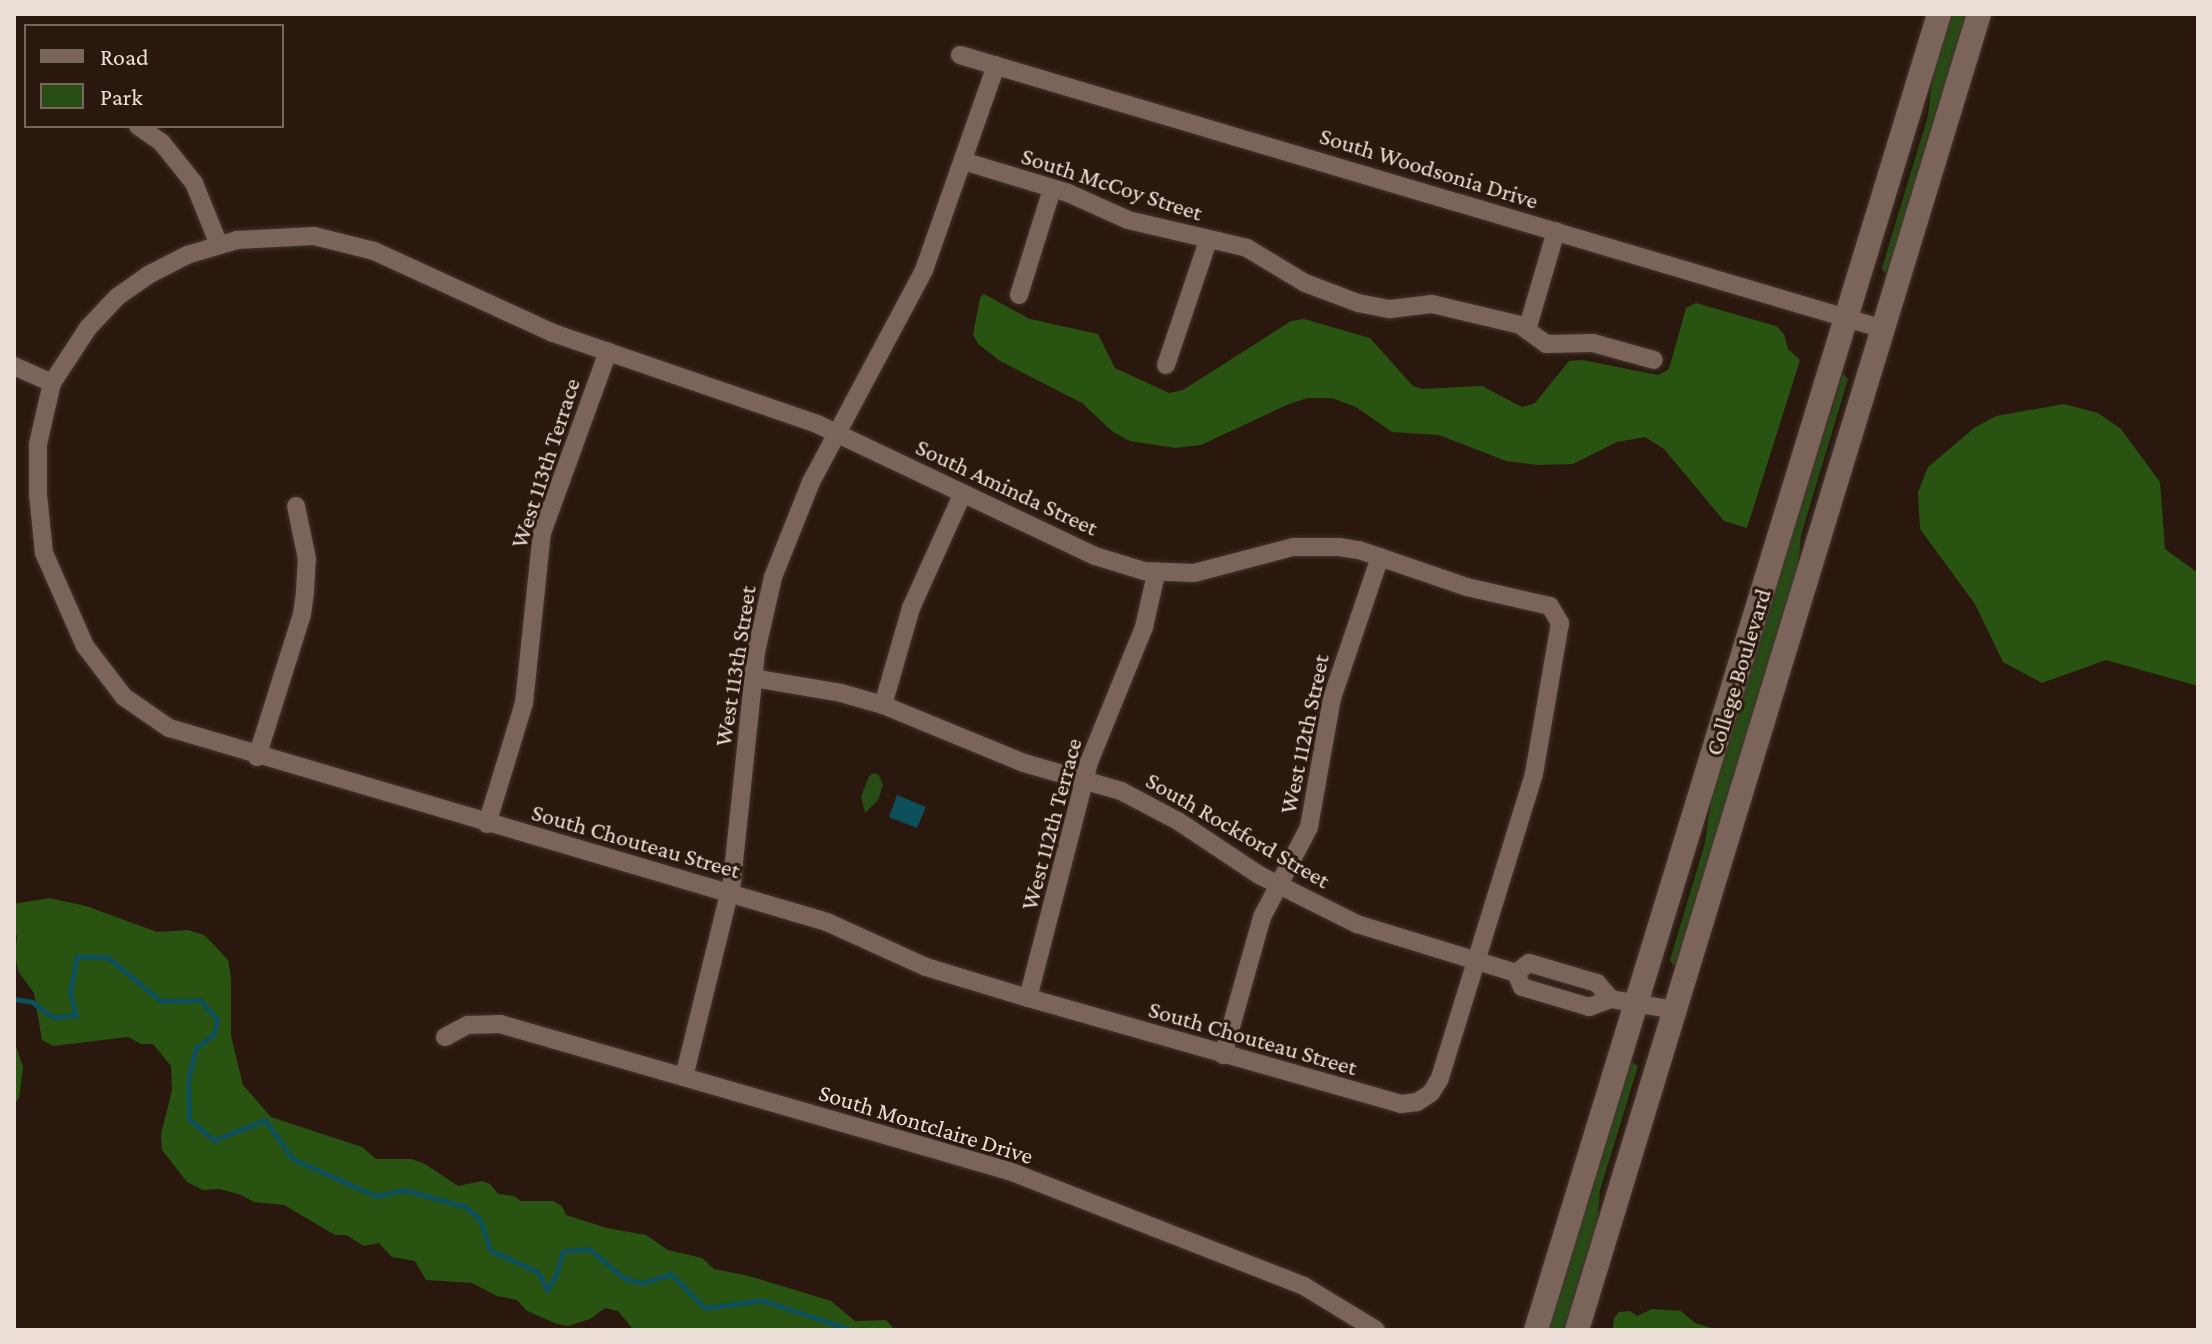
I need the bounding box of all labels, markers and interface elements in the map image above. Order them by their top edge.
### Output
legend [24,24,284,128]
text: Road [100,43,149,70]
text: Park [100,83,143,110]
street label: South Woodsonia Drive [1316,121,1542,215]
street label: South McCoy Street [1018,141,1206,227]
street label: West 113th Terrace [504,374,586,552]
street label: South Aminda Street [911,432,1103,542]
street label: West 113th Street [708,584,762,748]
street label: College Boulevard [1699,585,1777,759]
street label: West 112th Street [1273,652,1335,816]
street label: West 112th Terrace [1014,735,1088,913]
street label: South Rockford Street [1141,766,1335,894]
street label: South Chouteau Street [528,797,744,885]
street label: South Chouteau Street [1145,994,1361,1082]
street label: South Montclaire Drive [815,1078,1037,1170]

